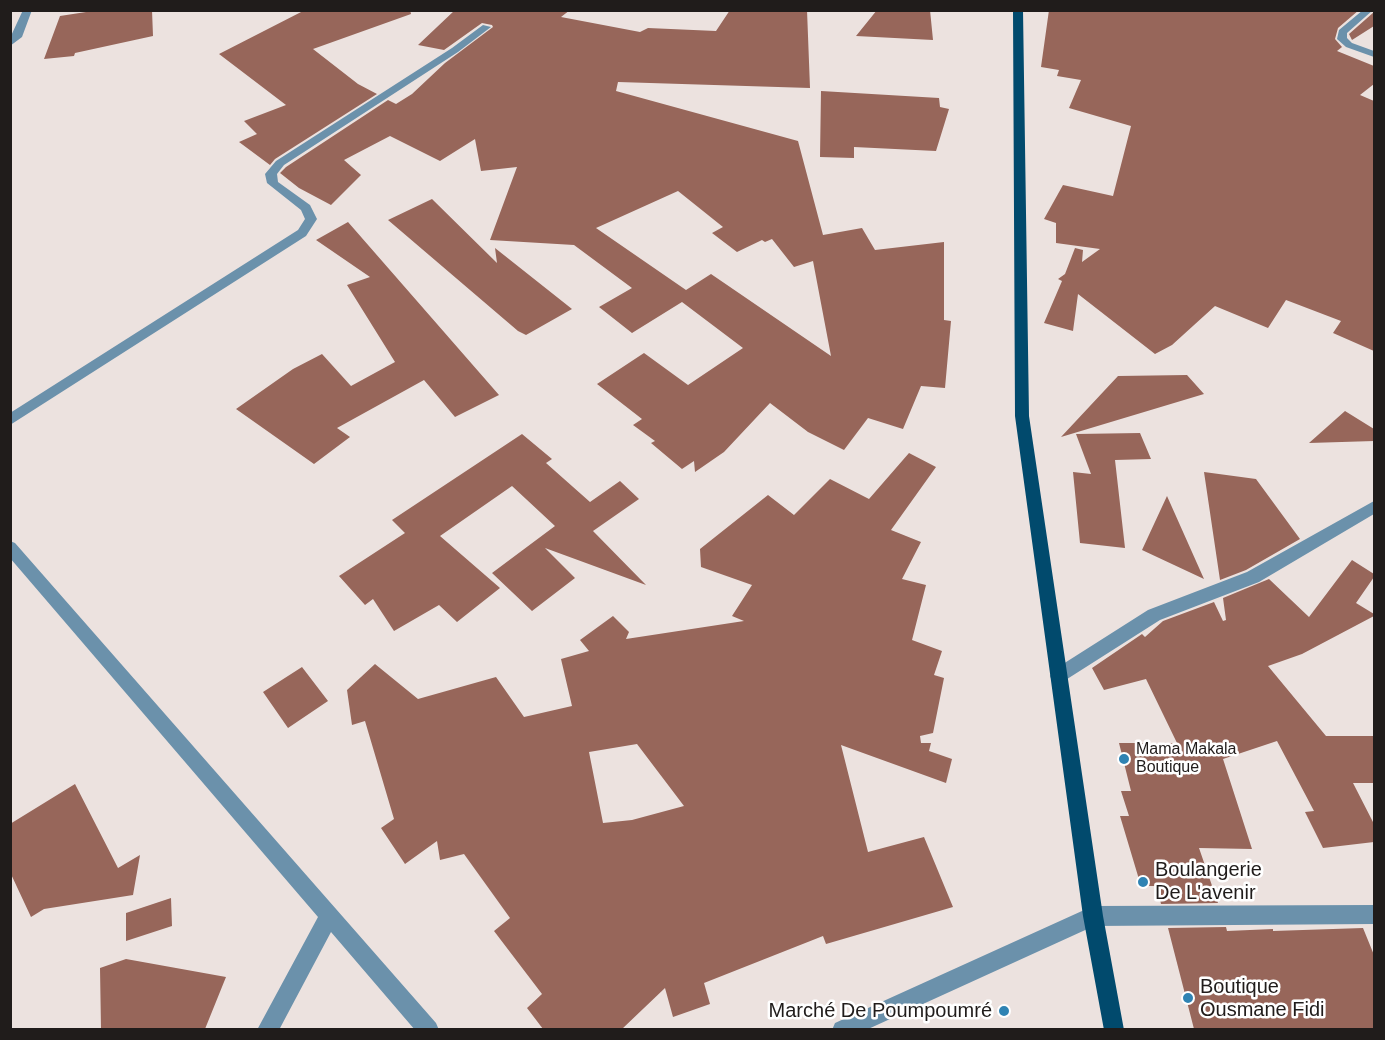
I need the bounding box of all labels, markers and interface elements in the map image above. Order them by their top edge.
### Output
place label: Mama Makala Boutique [1136,740,1236,778]
marker: Mama Makala Boutique [1117,752,1131,766]
place label: Boulangerie De L'avenir [1155,858,1262,905]
marker: Boulangerie De L'avenir [1136,875,1150,889]
place label: Boutique Ousmane Fidi [1200,975,1324,1022]
marker: Boutique Ousmane Fidi [1181,991,1195,1005]
place label: Marché De Poumpoumré [769,999,992,1023]
marker: Marché De Poumpoumré [997,1004,1011,1018]

